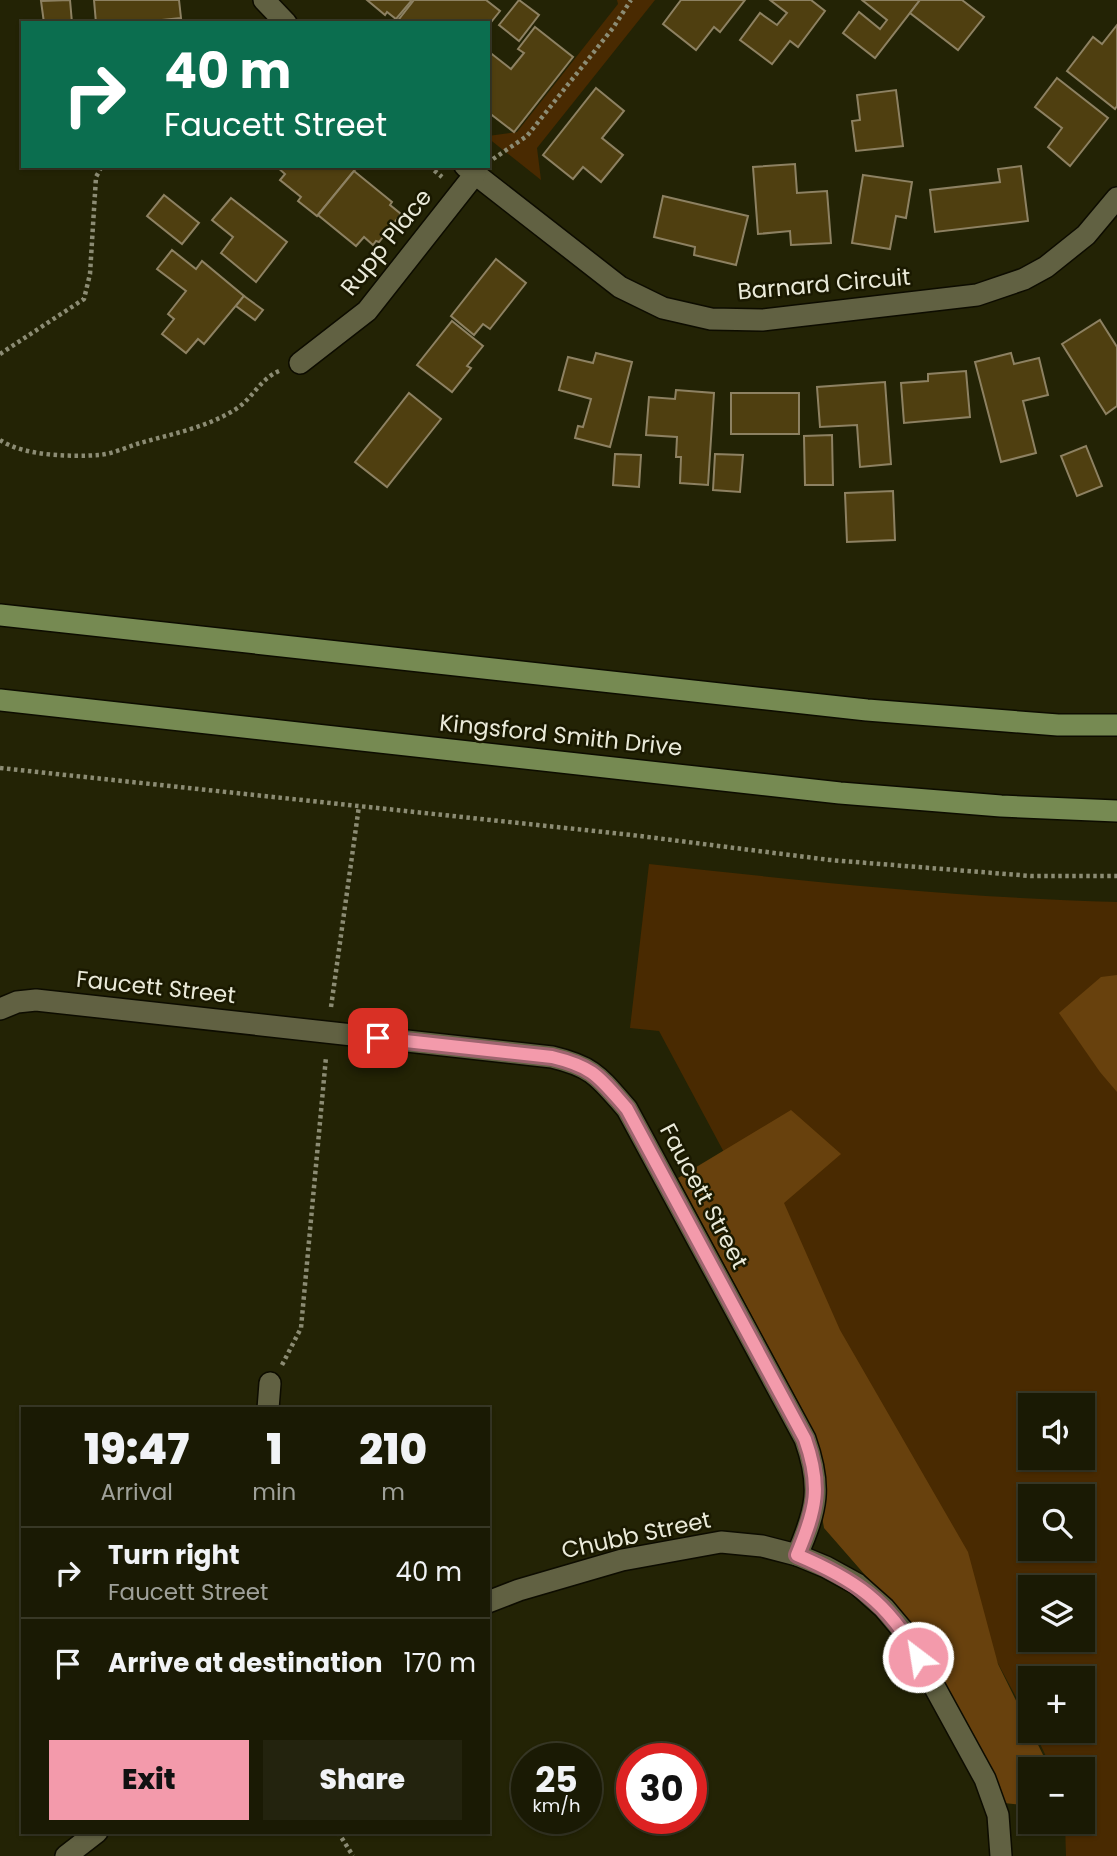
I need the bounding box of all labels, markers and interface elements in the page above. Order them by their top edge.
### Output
text: 40 m [164,37,291,105]
icon: right [49,49,140,140]
text: Faucett Street [164,102,387,147]
street label: Rupp Place [333,182,439,302]
street label: Barnard Circuit [736,261,912,307]
street label: Kingsford Smith Drive [438,706,684,764]
street label: Faucett Street [75,963,237,1011]
pin [348,1008,408,1068]
icon: arrive [359,1019,397,1057]
street label: Faucett Street [652,1118,756,1274]
map controls [1018,1393,1095,1834]
button: sound [1018,1393,1095,1470]
text: 19:47 [84,1420,189,1479]
text: 1 [266,1420,282,1479]
text: 210 [359,1420,427,1479]
text: Arrival [100,1476,173,1508]
text: min [252,1476,296,1508]
text: m [381,1476,405,1508]
button: search [1018,1484,1095,1561]
street label: Chubb Street [558,1504,714,1566]
text: Turn right [108,1537,240,1573]
icon: right [49,1554,87,1592]
text: 40 m [396,1554,462,1590]
button: layers [1018,1575,1095,1652]
text: Faucett Street [108,1576,268,1608]
position arrow [881,1620,955,1694]
icon: arrive [49,1645,87,1683]
text: Arrive at destination [108,1645,383,1681]
text: 170 m [404,1645,476,1681]
button: + [1018,1666,1095,1743]
button: Exit [49,1740,249,1820]
button: Share [263,1740,462,1820]
speed limit sign: 30 [616,1743,707,1834]
text: 25 [535,1755,578,1804]
button: − [1018,1757,1095,1834]
text: km/h [533,1793,580,1818]

